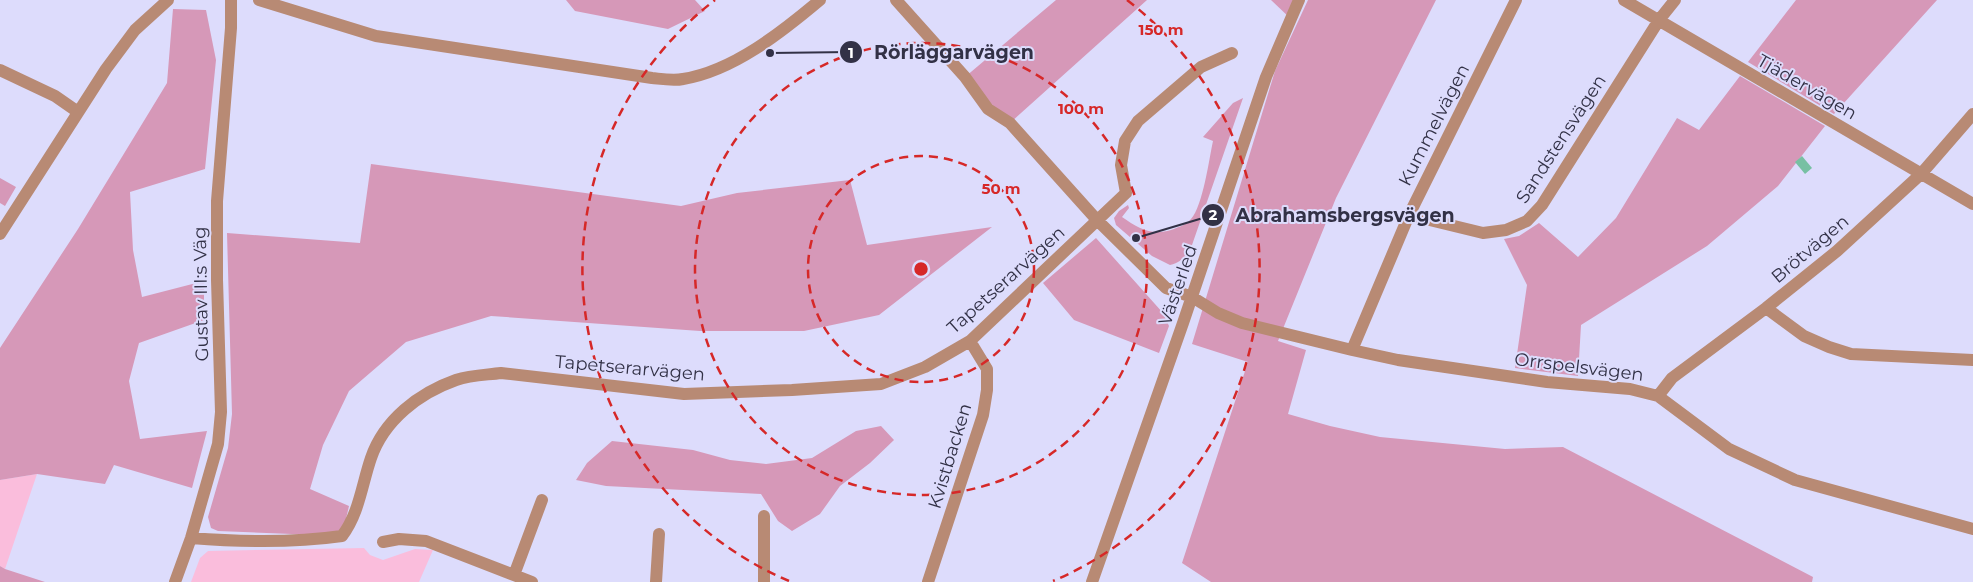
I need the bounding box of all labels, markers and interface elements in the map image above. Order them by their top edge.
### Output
text: 150 m [1139,20,1183,39]
callout: Rörläggarvägen [839,35,1044,69]
text: Rörläggarvägen [874,41,1034,64]
text: 1 [848,43,854,62]
street label: Tjädervägen [1753,50,1861,124]
street label: Kummelvägen [1394,60,1474,190]
street label: Sandstensvägen [1511,71,1611,207]
text: 100 m [1058,99,1104,118]
text: 50 m [981,179,1021,198]
callout: Abrahamsbergsvägen [1201,198,1465,232]
text: Abrahamsbergsvägen [1234,204,1455,227]
text: 2 [1209,205,1218,224]
street label: Brötvägen [1767,210,1853,288]
street label: Tapetserarvägen [943,221,1069,339]
street label: Gustav III:s Väg [189,226,213,362]
street label: Västerled [1154,242,1202,328]
centre of rings [912,260,930,278]
street label: Orrspelsvägen [1513,348,1645,386]
street label: Tapetserarvägen [554,350,706,386]
street label: Kvistbacken [924,401,976,511]

